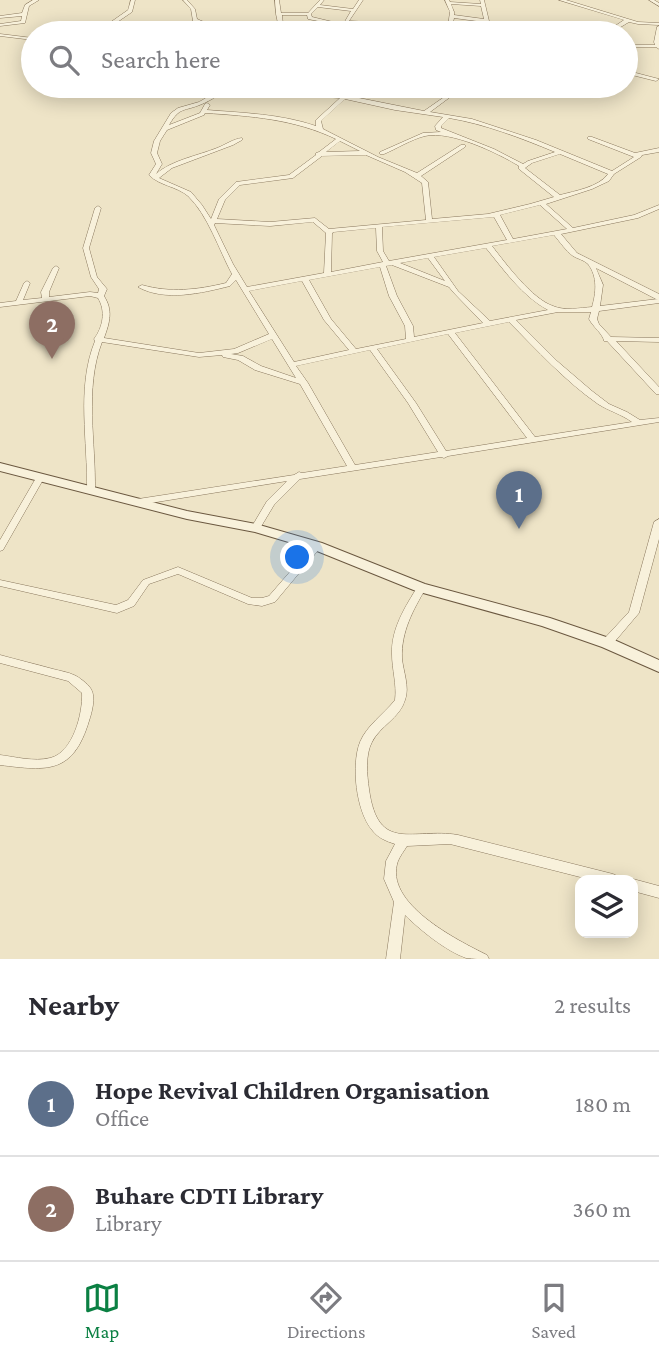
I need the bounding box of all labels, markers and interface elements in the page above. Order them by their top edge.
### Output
search box [21,21,638,98]
icon: search [45,41,83,79]
text: Search here [101,45,220,74]
pin: 2 [29,301,75,359]
pin: 1 [496,471,542,529]
your location [280,540,314,574]
map controls [575,875,638,938]
button: layers [575,875,638,938]
text: Nearby [28,988,119,1021]
text: 2 results [554,992,631,1018]
text: Hope Revival Children Organisation [95,1076,490,1105]
text: 1 [47,1091,55,1117]
text: 180 m [575,1091,631,1117]
text: Office [95,1105,149,1131]
text: Buhare CDTI Library [95,1181,323,1210]
text: 2 [45,1196,57,1222]
text: 360 m [573,1196,631,1222]
text: Library [95,1210,162,1236]
tab: Map [83,1279,121,1342]
tab: Directions [287,1279,366,1342]
tab: Saved [531,1279,576,1342]

